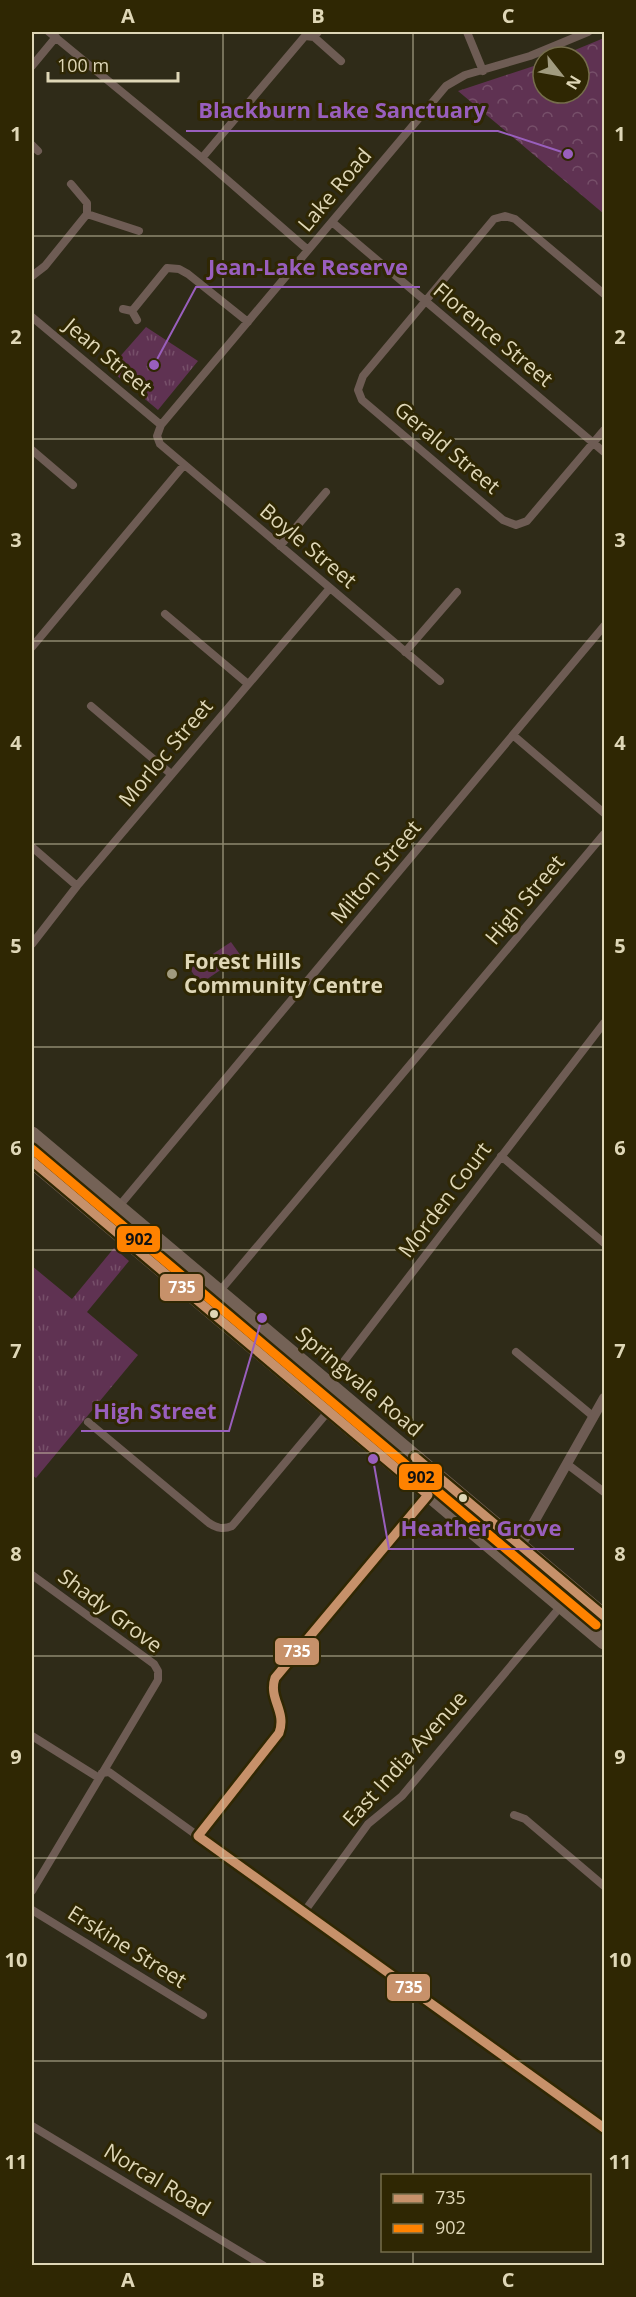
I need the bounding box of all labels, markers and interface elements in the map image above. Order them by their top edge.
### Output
text: A [121,2,135,29]
text: B [311,2,325,29]
text: C [502,2,515,29]
scale bar [48,45,178,83]
north arrow [531,45,591,105]
text: 100 m [57,53,109,77]
text: N [561,71,587,94]
callout: Blackburn Lake Sanctuary [186,91,498,131]
text: Blackburn Lake Sanctuary [198,94,486,124]
text: 1 [10,120,22,147]
text: 1 [614,120,626,147]
street label: Lake Road [291,142,377,237]
callout: Jean-Lake Reserve [196,247,420,287]
text: Jean-Lake Reserve [206,251,408,281]
street label: Florence Street [428,276,559,393]
street label: Jean Street [57,310,158,401]
text: 2 [10,323,22,350]
text: 2 [614,323,626,350]
street label: Gerald Street [389,395,506,500]
street label: Boyle Street [254,497,363,594]
text: 3 [10,526,22,553]
text: 3 [614,526,626,553]
street label: Morloc Street [112,693,218,812]
text: 4 [10,729,22,756]
text: 4 [614,729,626,756]
street label: Milton Street [324,814,427,929]
street label: High Street [478,849,570,950]
text: 5 [10,932,22,959]
text: 5 [614,932,626,959]
place label: Forest Hills Community Centre [184,947,383,999]
marker: Forest Hills Community Centre [165,967,179,981]
text: 6 [10,1134,22,1161]
text: 6 [614,1134,626,1161]
street label: Morden Court [392,1136,497,1263]
line badge: 902 [116,1225,161,1253]
text: 902 [125,1228,153,1250]
line badge: 735 [159,1273,204,1302]
text: 735 [168,1276,196,1298]
unlabelled marker [208,1308,220,1320]
street label: Springvale Road [290,1320,429,1443]
text: 7 [10,1337,22,1364]
text: 7 [614,1337,626,1364]
callout: High Street [81,1391,229,1431]
text: High Street [93,1395,217,1425]
line badge: 902 [398,1463,443,1491]
text: 902 [407,1466,435,1488]
unlabelled marker [457,1492,469,1504]
callout: Heather Grove [389,1509,574,1549]
text: Heather Grove [401,1512,561,1542]
text: 8 [10,1540,22,1567]
text: 8 [614,1540,626,1567]
street label: Shady Grove [53,1562,168,1659]
line badge: 735 [274,1637,320,1666]
text: 735 [283,1640,311,1662]
street label: East India Avenue [336,1685,473,1832]
text: 9 [10,1743,22,1770]
text: 9 [614,1743,626,1770]
street label: Erskine Street [63,1898,192,1994]
text: 10 [5,1946,27,1973]
text: 10 [609,1946,631,1973]
line badge: 735 [386,1973,431,2002]
text: 735 [395,1976,423,1998]
street label: Norcal Road [99,2136,216,2222]
text: 11 [5,2148,27,2175]
text: 11 [609,2148,631,2175]
legend [381,2174,591,2252]
text: 735 [435,2185,466,2209]
text: 902 [435,2215,466,2239]
text: A [121,2266,135,2293]
text: B [311,2266,325,2293]
text: C [502,2266,515,2293]

